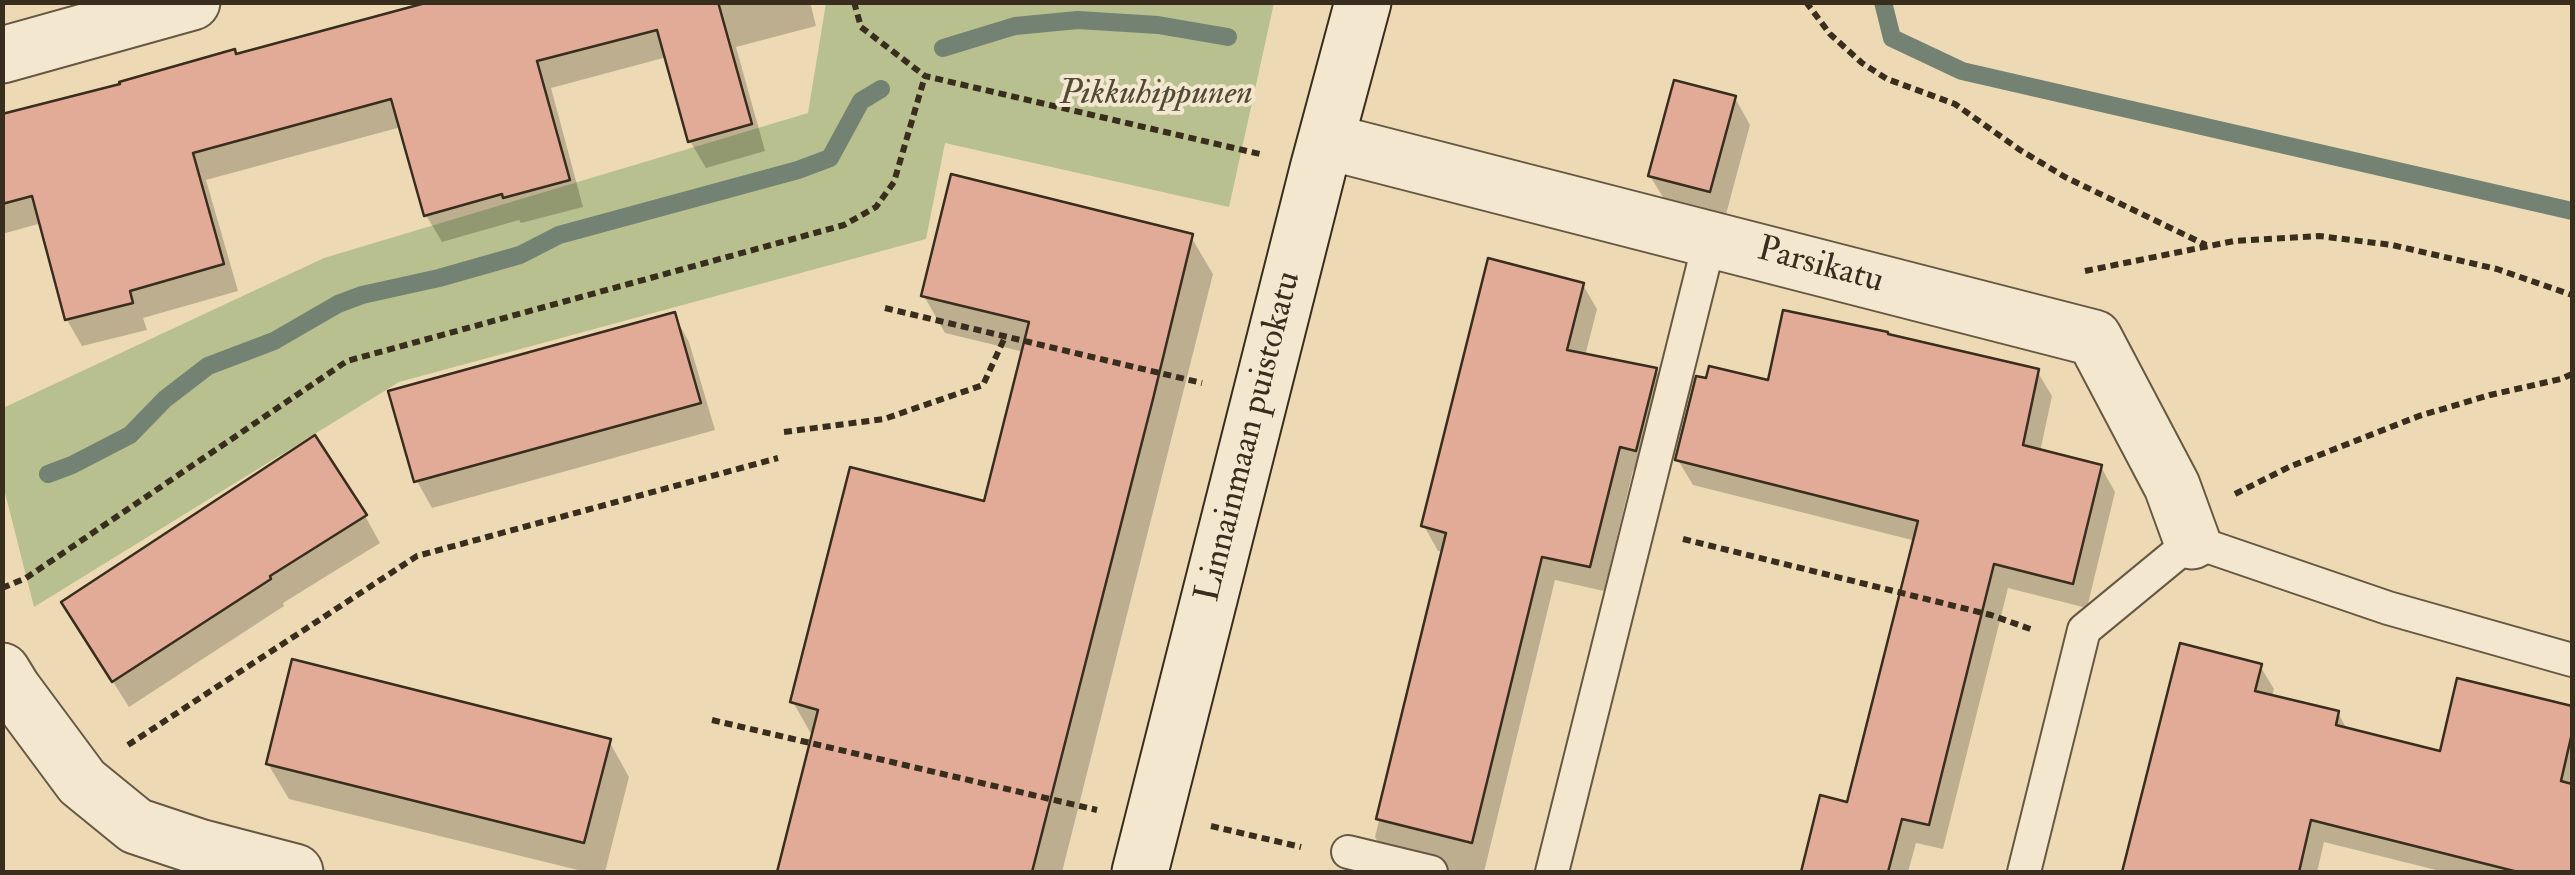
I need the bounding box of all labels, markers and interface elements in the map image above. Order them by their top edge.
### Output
park label: Pikkuhippunen [1059,74,1253,116]
street label: Parsikatu [1752,230,1888,304]
street label: Linnainmaan puistokatu [1189,267,1311,607]

